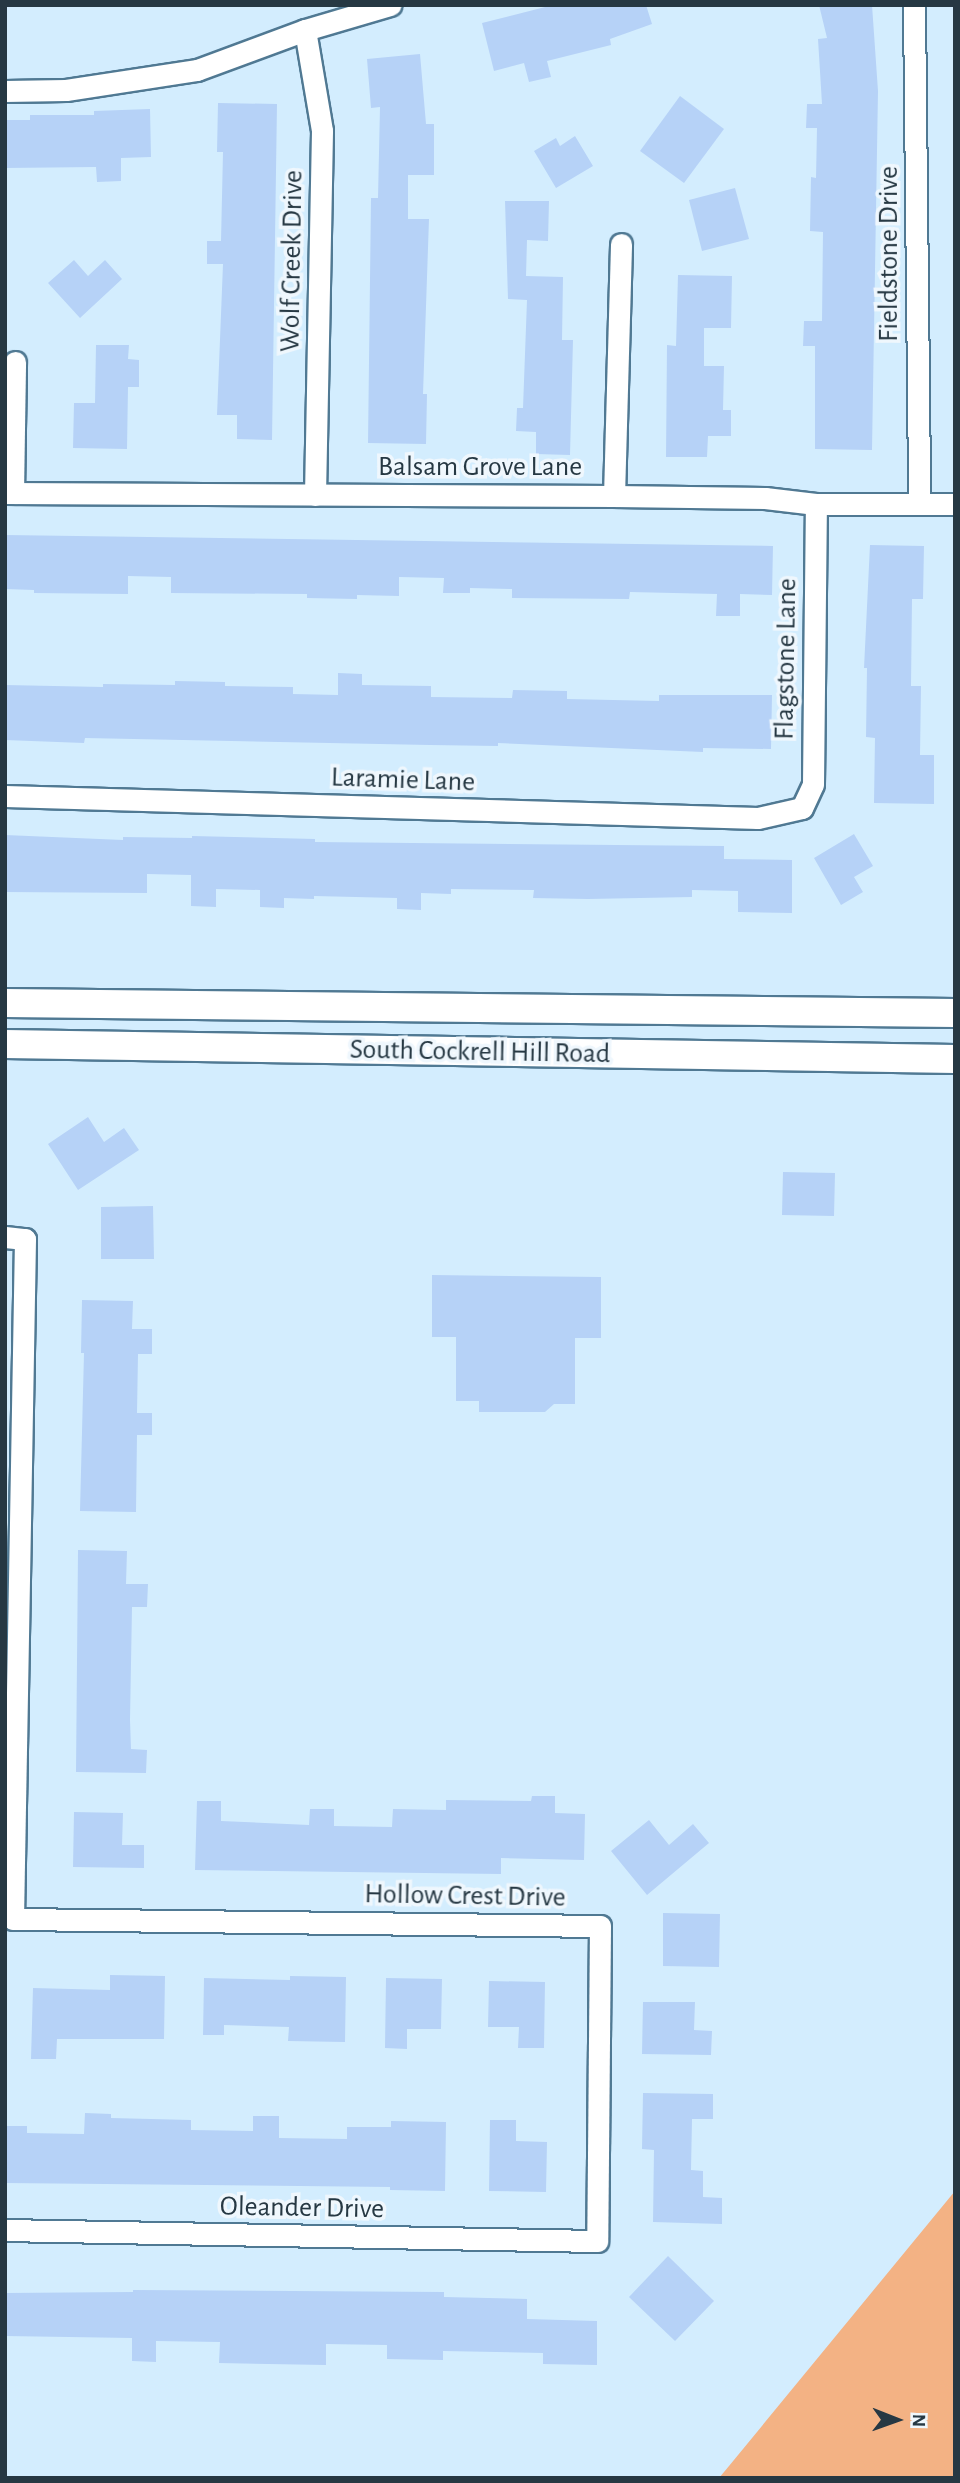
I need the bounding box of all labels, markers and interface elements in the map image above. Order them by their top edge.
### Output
street label: Fieldstone Drive [872,166,906,342]
street label: Wolf Creek Drive [274,170,310,352]
street label: Balsam Grove Lane [378,450,582,484]
street label: Flagstone Lane [768,578,804,740]
street label: Laramie Lane [330,761,476,799]
street label: South Cockrell Hill Road [349,1033,611,1071]
street label: Hollow Crest Drive [364,1877,566,1915]
street label: Oleander Drive [220,2190,384,2226]
north arrow [862,2385,932,2455]
text: N [909,2414,928,2427]

